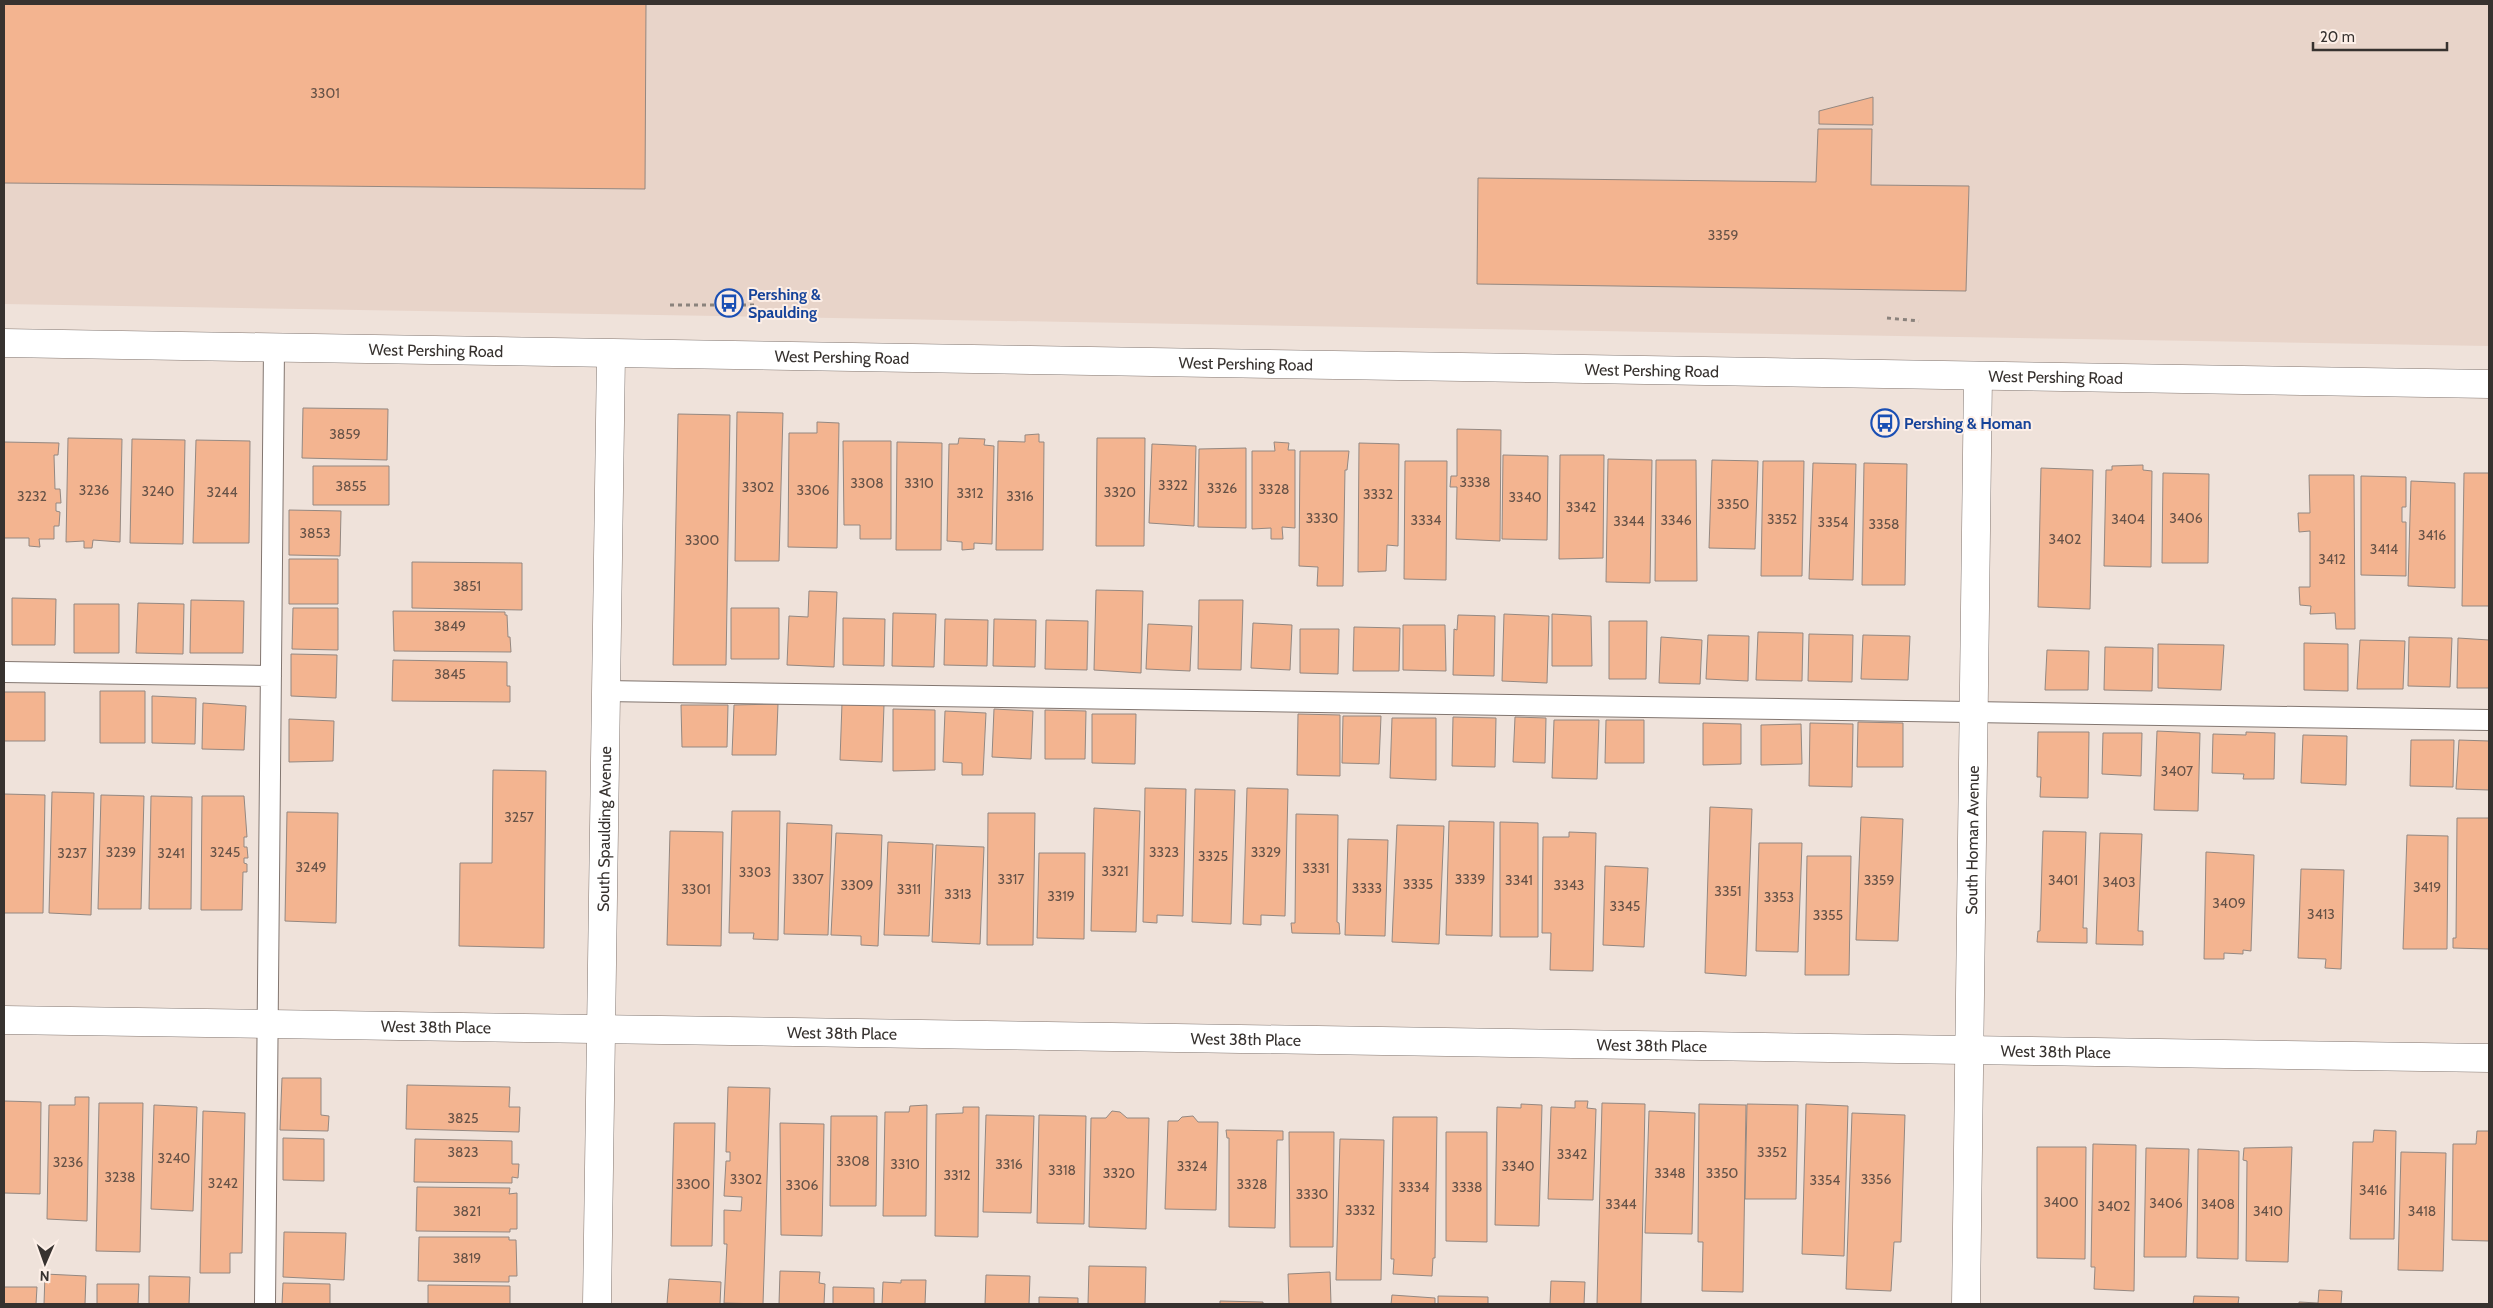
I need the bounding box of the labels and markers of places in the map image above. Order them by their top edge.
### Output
place label: Pershing & Spaulding [748,285,821,322]
bus stop icon: Pershing & Spaulding [714,288,744,318]
bus stop icon: Pershing & Homan [1870,408,1900,438]
place label: Pershing & Homan [1904,414,2032,433]

